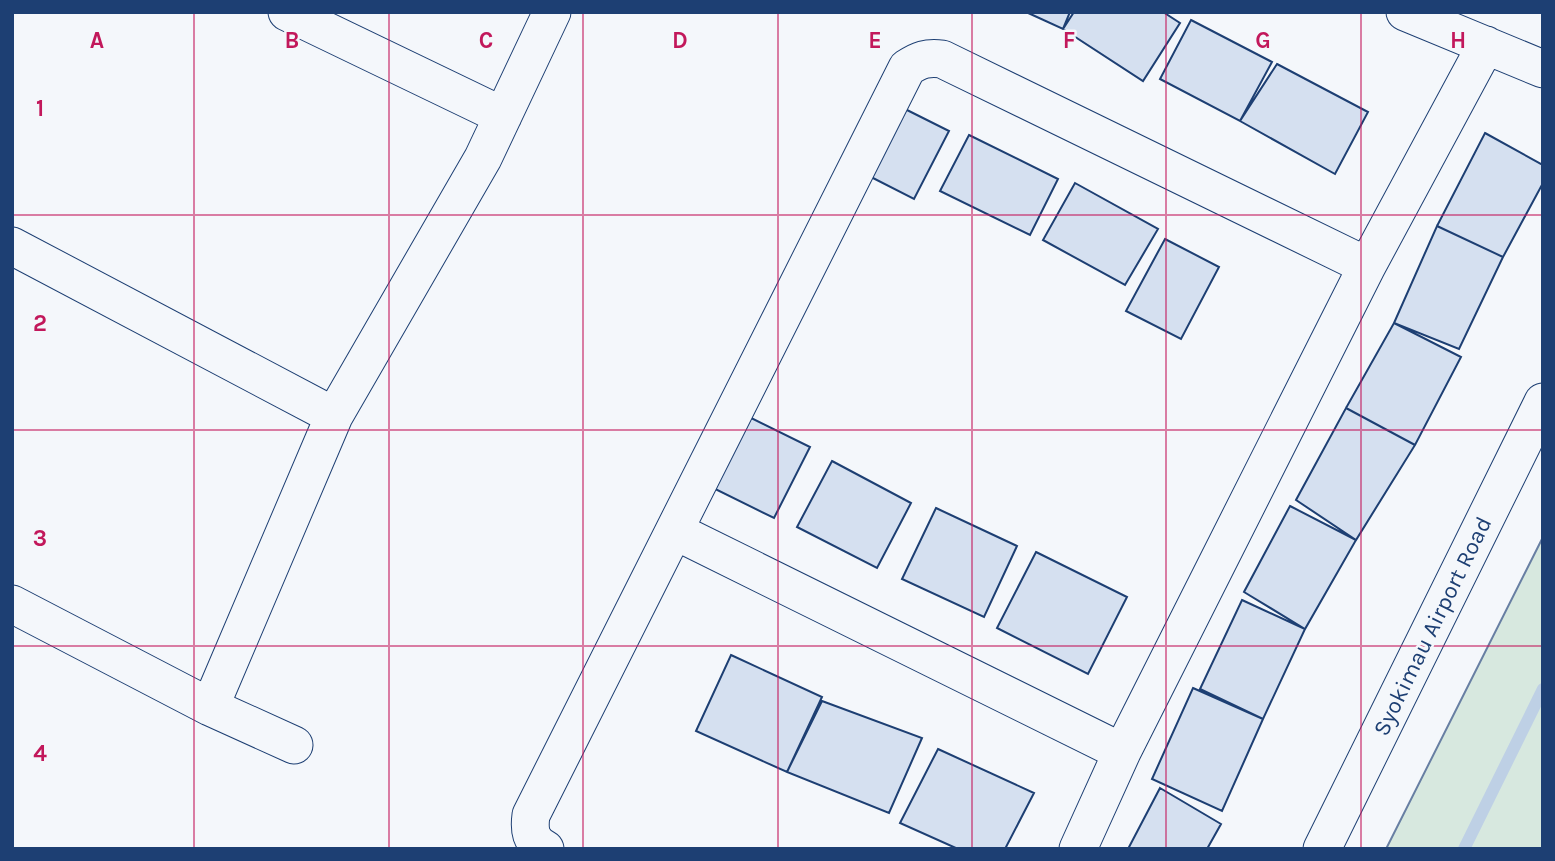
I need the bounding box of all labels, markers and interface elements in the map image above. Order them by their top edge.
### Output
text: A [90,27,104,54]
text: B [285,27,299,54]
text: C [479,27,493,54]
text: D [672,27,688,54]
text: E [868,27,882,54]
text: F [1063,27,1075,54]
text: G [1255,27,1271,54]
text: H [1450,27,1466,54]
text: 1 [36,95,44,122]
text: 2 [33,310,47,337]
street label: Syokimau Airport Road [1368,512,1497,740]
text: 3 [33,525,47,552]
text: 4 [33,740,47,767]

